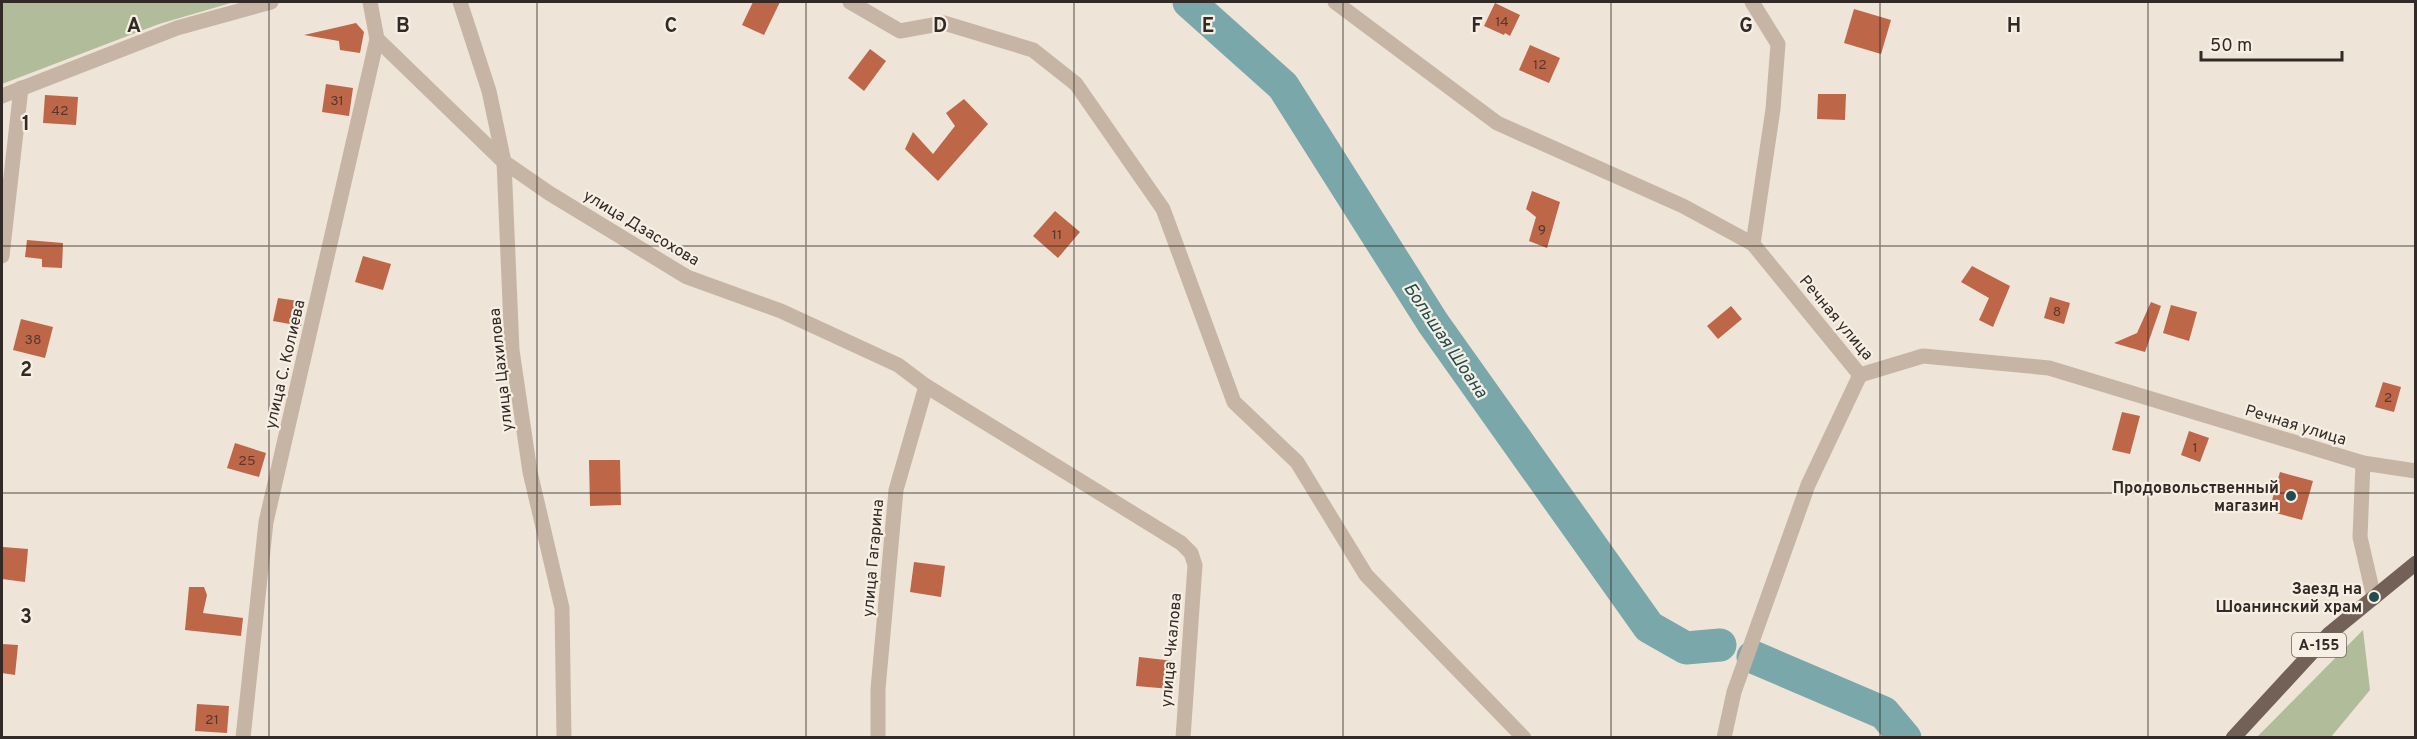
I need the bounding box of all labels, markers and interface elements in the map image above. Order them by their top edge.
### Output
text: A [127,14,141,40]
text: B [396,14,410,40]
text: C [665,14,677,40]
text: D [933,14,947,40]
text: E [1202,14,1214,40]
text: F [1471,14,1483,40]
house number: 14 [1495,14,1509,31]
text: G [1739,14,1753,40]
text: H [2007,14,2021,40]
scale bar [2201,24,2342,62]
text: 50 m [2210,35,2252,58]
house number: 12 [1533,57,1547,74]
house number: 31 [330,93,344,110]
house number: 42 [51,103,69,120]
text: 1 [22,112,30,138]
street label: улица Дзасохова [579,186,703,271]
house number: 9 [1538,222,1546,239]
house number: 11 [1052,227,1062,244]
street label: Речная улица [1794,272,1877,365]
water label: Большая Шоана [1397,278,1492,404]
street label: улица С. Колиева [261,298,311,431]
house number: 8 [2053,304,2061,321]
street label: улица Цахилова [486,307,518,433]
house number: 38 [25,332,41,349]
text: 2 [20,358,32,384]
house number: 2 [2384,390,2392,407]
street label: Речная улица [2242,401,2349,451]
house number: 1 [2192,440,2198,457]
house number: 25 [238,453,256,470]
place label: Продовольственный магазин [2113,479,2279,517]
marker: Продовольственный магазин [2284,489,2298,503]
street label: улица Гагарина [859,498,889,618]
place label: Заезд на Шоанинский храм [2216,580,2362,618]
marker: Заезд на Шоанинский храм [2367,590,2381,604]
street label: улица Чкалова [1157,592,1187,708]
text: 3 [20,605,32,631]
road number: А-155 [2292,633,2346,657]
house number: 21 [205,712,219,729]

